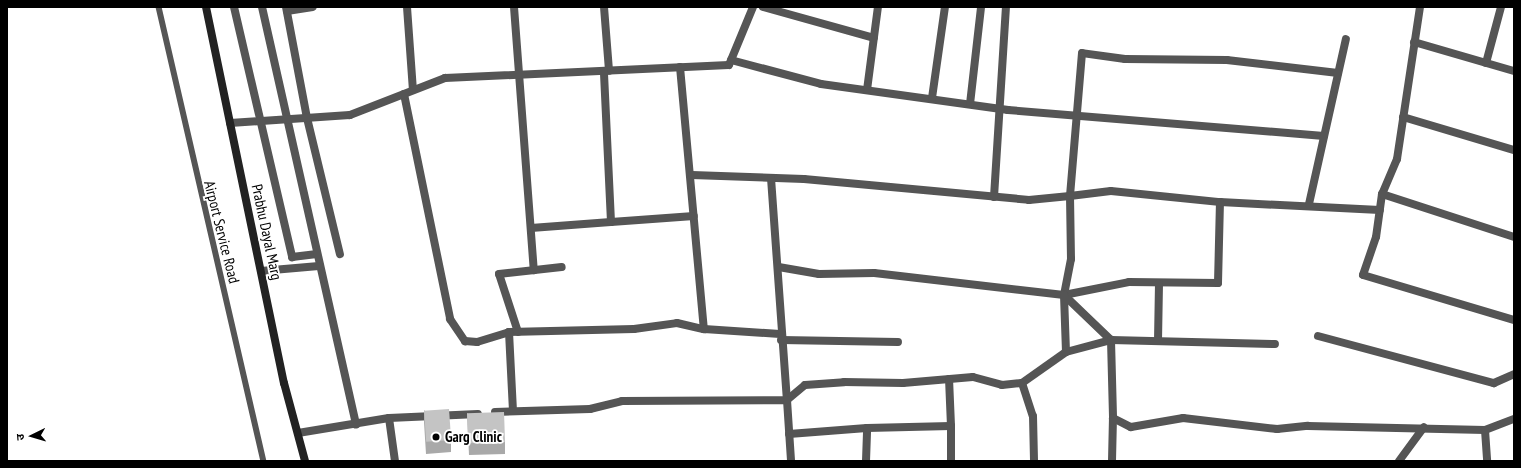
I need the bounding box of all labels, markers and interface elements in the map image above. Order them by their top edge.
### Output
street label: Airport Service Road [201,179,243,285]
street label: Prabhu Dayal Marg [248,182,286,282]
north arrow [12,416,52,456]
place label: Garg Clinic [445,428,502,446]
marker: Garg Clinic [430,431,442,443]
text: उ [13,433,27,441]

